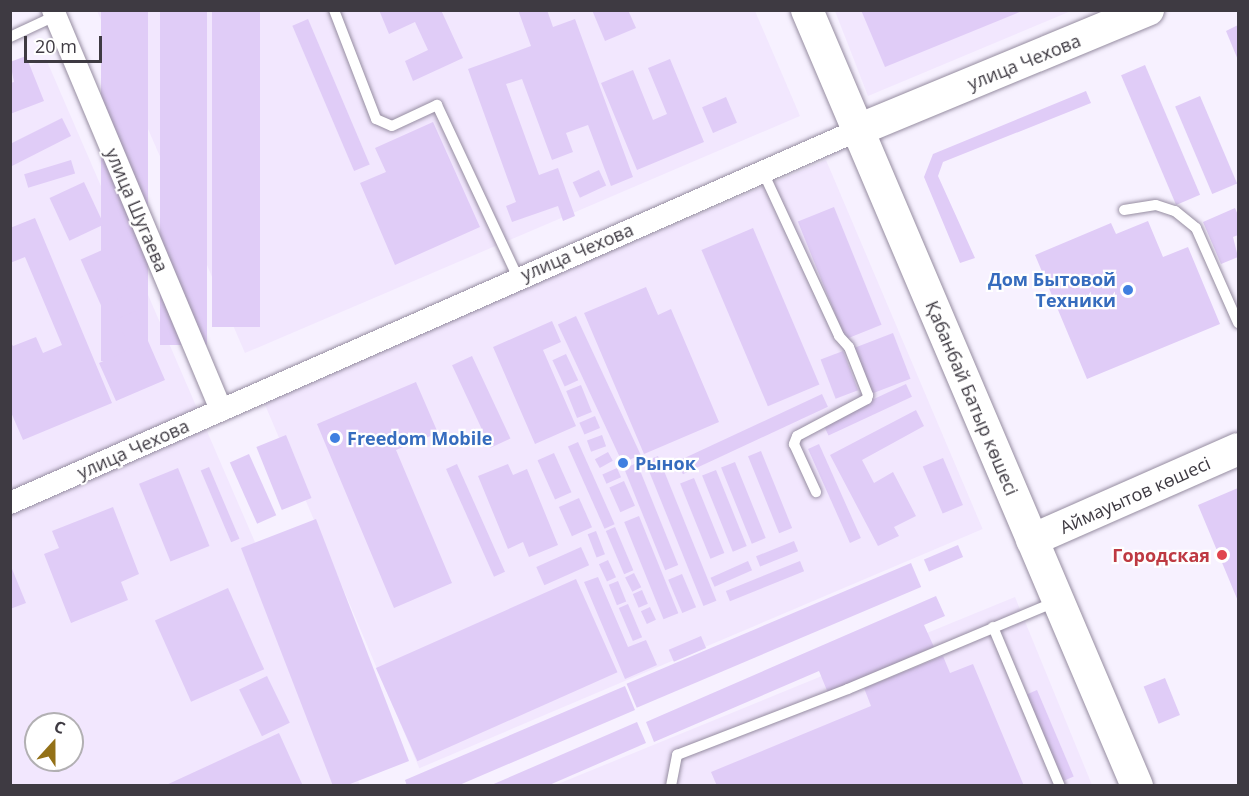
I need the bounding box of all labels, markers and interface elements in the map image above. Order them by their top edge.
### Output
scale bar [27,24,105,62]
street label: улица Чехова [964,30,1084,94]
text: 20 m [35,34,77,58]
street label: улица Шугаева [101,145,173,275]
street label: улица Чехова [518,219,636,285]
place label: Дом Бытовой Техники [988,269,1116,312]
marker: Дом Бытовой Техники [1121,283,1135,297]
street label: Қабанбай Батыр көшесі [921,297,1023,499]
street label: улица Чехова [74,415,192,483]
place label: Freedom Mobile [347,427,492,449]
marker: Freedom Mobile [328,431,342,445]
place label: Рынок [635,452,696,474]
street label: Аймауытов көшесі [1056,452,1214,538]
marker: Рынок [616,456,630,470]
place label: Городская [1112,544,1210,566]
marker: Городская [1215,548,1229,562]
north arrow [24,712,84,772]
text: С [51,715,68,739]

